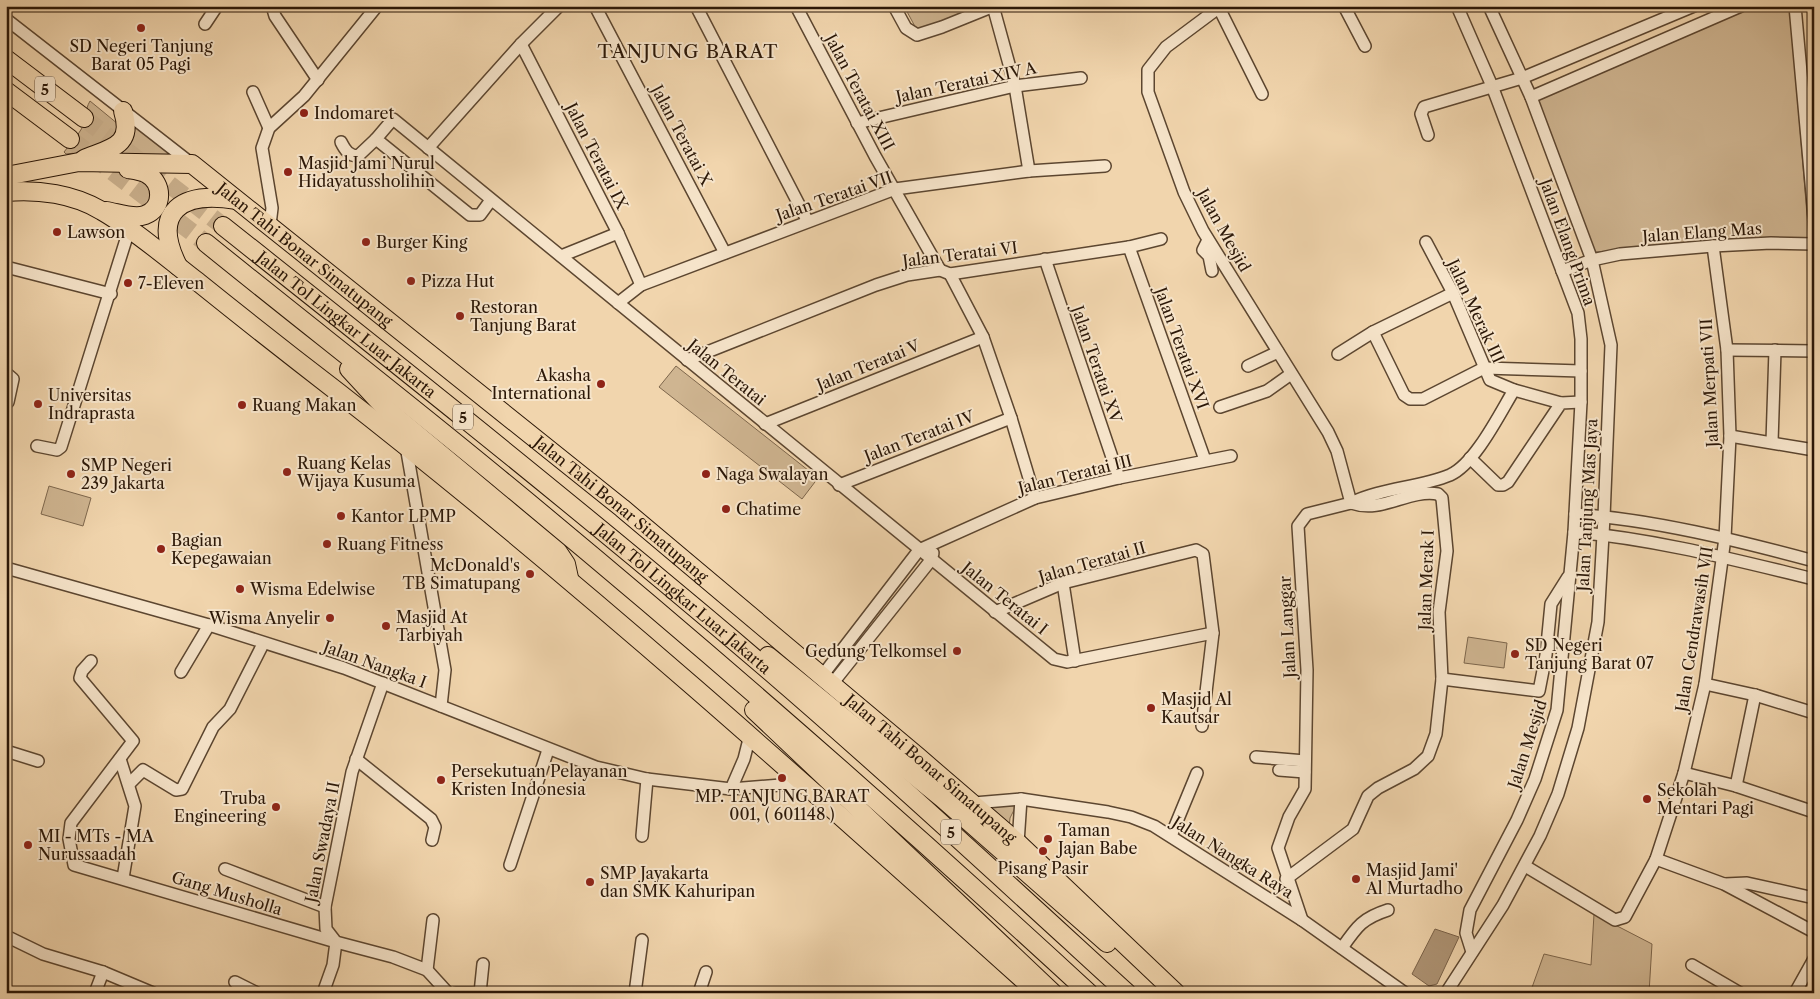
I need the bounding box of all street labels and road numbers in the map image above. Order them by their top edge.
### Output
street label: Jalan Teratai XIII [819,28,899,154]
street label: Jalan Teratai XIV A [891,57,1039,107]
road number: 5 [35,76,55,102]
street label: Jalan Teratai X [646,79,717,189]
street label: Jalan Teratai IX [560,97,633,213]
street label: Jalan Teratai VII [770,167,895,226]
street label: Jalan Elang Prima [1535,173,1600,309]
street label: Jalan Tahi Bonar Simatupang [211,176,397,331]
street label: Jalan Mesjid [1191,182,1255,275]
street label: Jalan Elang Mas [1639,218,1762,246]
street label: Jalan Teratai VI [898,237,1019,271]
street label: Jalan Tol Lingkar Luar Jakarta [250,245,441,402]
street label: Jalan Merak III [1442,253,1509,366]
street label: Jalan Teratai XVI [1150,281,1213,412]
street label: Jalan Teratai XV [1067,300,1127,426]
street label: Jalan Merpati VII [1696,318,1723,451]
street label: Jalan Teratai [682,333,770,410]
street label: Jalan Teratai V [811,335,923,396]
road number: 5 [453,404,473,430]
street label: Jalan Teratai IV [858,406,977,467]
street label: Jalan Tanjung Mas Jaya [1572,417,1602,595]
street label: Jalan Tahi Bonar Simatupang [528,430,713,587]
street label: Jalan Teratai III [1013,450,1134,499]
street label: Jalan Tol Lingkar Luar Jakarta [589,517,776,678]
street label: Jalan Merak I [1414,529,1438,634]
street label: Jalan Teratai II [1033,537,1148,588]
street label: Jalan Cendrawasih VII [1671,545,1717,716]
street label: Jalan Teratai I [956,555,1052,639]
street label: Jalan Langgar [1274,575,1300,682]
street label: Jalan Nangka I [318,635,429,692]
street label: Jalan Tahi Bonar Simatupang [839,688,1021,848]
street label: Jalan Mesjid [1502,697,1551,794]
street label: Jalan Swadaya II [300,780,344,907]
street label: Jalan Nangka Raya [1166,810,1298,903]
road number: 5 [941,820,961,844]
street label: Gang Musholla [169,867,285,919]

